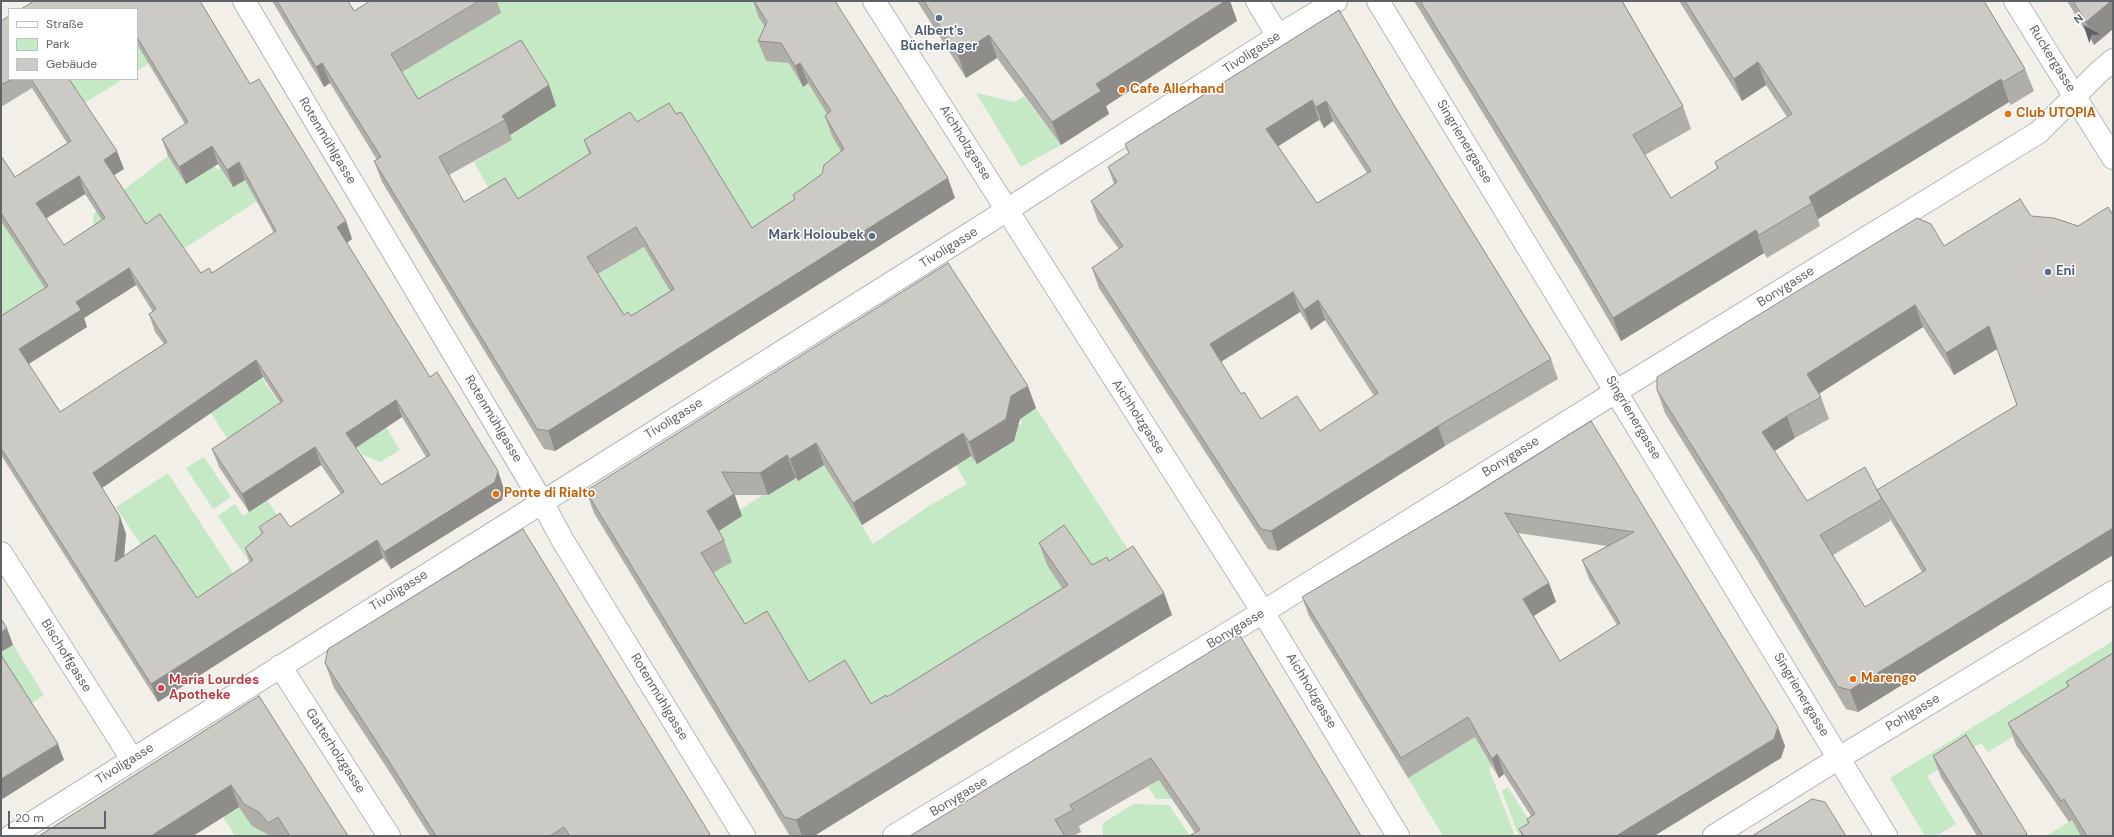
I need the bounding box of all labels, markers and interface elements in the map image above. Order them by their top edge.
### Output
legend [8,8,138,80]
north arrow [2066,8,2106,48]
text: N [2071,11,2086,27]
marker: Albert's Bücherlager [934,13,944,23]
text: Straße [46,16,83,32]
street label: Ruckergasse [2025,23,2079,95]
place label: Albert's Bücherlager [900,24,978,55]
street label: Tivoligasse [1220,29,1284,77]
text: Park [46,36,70,52]
text: Gebäude [46,56,97,72]
place label: Cafe Allerhand [1130,82,1224,98]
marker: Cafe Allerhand [1117,85,1127,95]
street label: Rotenmühlgasse [295,95,359,187]
street label: Singrienergasse [1433,97,1495,187]
street label: Aichholzgasse [936,103,994,183]
place label: Club UTOPIA [2016,106,2096,122]
marker: Club UTOPIA [2003,109,2013,119]
street label: Tivoligasse [917,224,981,272]
place label: Mark Holoubek [769,228,864,244]
marker: Mark Holoubek [867,231,877,241]
street label: Bonygasse [1755,263,1817,311]
place label: Eni [2056,264,2075,280]
marker: Eni [2043,267,2053,277]
street label: Rotenmühlgasse [461,373,525,465]
street label: Singrienergasse [1602,373,1664,463]
street label: Aichholzgasse [1108,377,1168,457]
street label: Tivoligasse [642,395,706,443]
street label: Bonygasse [1480,433,1542,481]
place label: Ponte di Rialto [504,486,595,502]
marker: Ponte di Rialto [491,489,501,499]
street label: Tivoligasse [367,567,431,615]
street label: Bonygasse [1204,606,1268,652]
street label: Bischoffgasse [37,617,95,695]
street label: Aichholzgasse [1282,650,1340,732]
street label: Singrienergasse [1770,650,1832,740]
street label: Rotenmühlgasse [627,651,691,743]
place label: Marengo [1861,671,1917,687]
place label: Maria Lourdes Apotheke [169,673,259,704]
marker: Marengo [1848,674,1858,684]
marker: Maria Lourdes Apotheke [156,683,166,693]
street label: Pohlgasse [1883,691,1943,735]
street label: Gatterholzgasse [302,706,368,796]
street label: Tivoligasse [93,740,157,788]
street label: Bonygasse [927,774,991,820]
scale bar [10,803,108,829]
text: 20 m [15,810,44,826]

